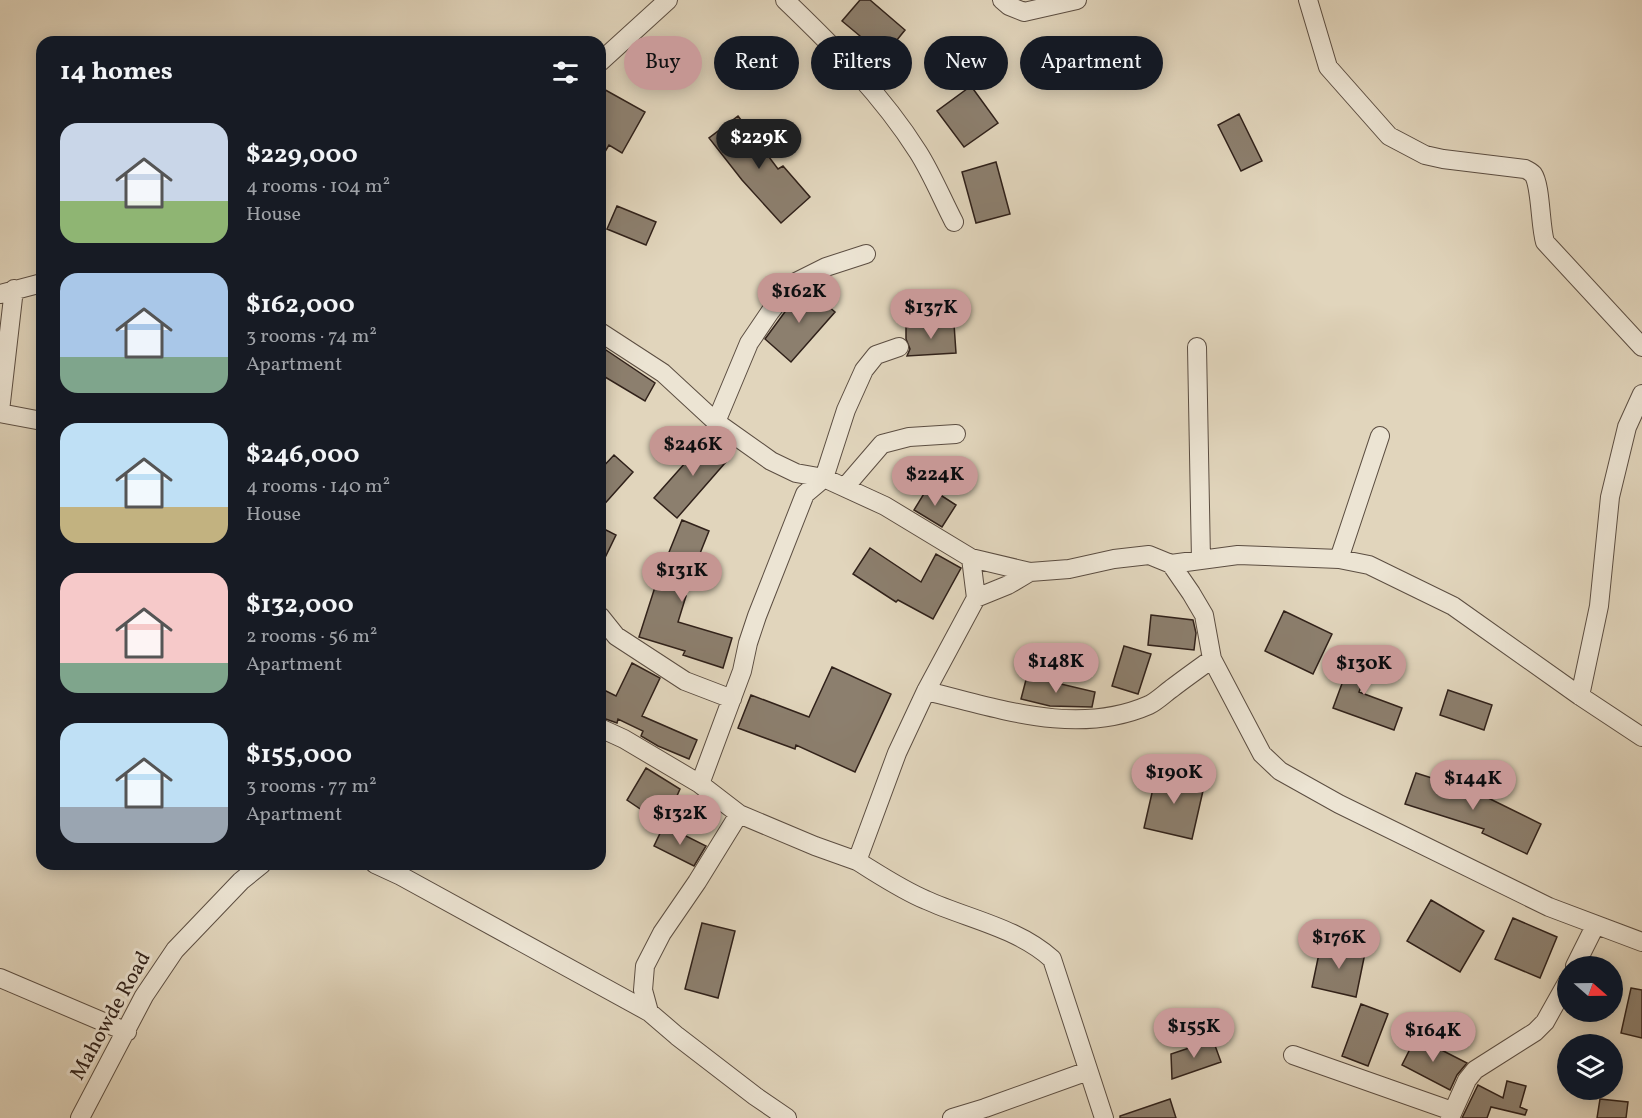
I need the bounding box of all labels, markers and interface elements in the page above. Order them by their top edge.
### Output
chip: Buy [624,36,702,90]
chip: Rent [714,36,799,90]
chip: Filters [811,36,912,90]
chip: New [924,36,1008,90]
chip: Apartment [1020,36,1163,90]
text: 14 homes [60,54,173,90]
icon: filters [549,56,582,89]
pin: $229K [717,119,801,170]
text: $229K [730,124,788,152]
text: $229,000 [246,137,358,173]
icon: home [108,147,180,219]
text: 4 rooms · 104 m² [246,173,390,201]
text: House [246,201,301,229]
pin: $162K [757,273,841,324]
text: $162K [771,278,827,306]
text: $162,000 [246,287,355,323]
pin: $137K [889,289,973,340]
text: $137K [904,294,958,322]
icon: home [108,297,180,369]
text: 3 rooms · 74 m² [246,323,377,351]
text: Apartment [246,351,342,379]
pin: $246K [651,426,735,477]
text: $246K [664,431,722,459]
text: $246,000 [246,437,360,473]
icon: home [108,447,180,519]
pin: $224K [893,456,977,507]
text: $224K [906,461,964,489]
text: 4 rooms · 140 m² [246,473,390,501]
text: House [246,501,301,529]
pin: $131K [640,552,724,603]
text: $131K [656,557,708,585]
text: $132,000 [246,587,354,623]
icon: home [108,597,180,669]
text: 2 rooms · 56 m² [246,623,377,651]
pin: $148K [1014,643,1098,694]
pin: $130K [1322,645,1406,696]
text: $148K [1028,648,1084,676]
text: $130K [1336,650,1392,678]
text: Apartment [246,651,342,679]
text: $155,000 [246,737,352,773]
icon: home [108,747,180,819]
pin: $190K [1132,754,1216,805]
text: $190K [1145,759,1203,787]
pin: $144K [1431,760,1515,811]
text: $144K [1444,765,1502,793]
text: 3 rooms · 77 m² [246,773,377,801]
pin: $132K [638,795,722,846]
text: $132K [653,800,707,828]
text: Apartment [246,801,342,829]
pin: $176K [1297,919,1381,970]
text: $176K [1312,924,1366,952]
street label: Mahowde Road [64,946,158,1086]
north arrow [1557,956,1623,1022]
map controls [1557,956,1623,1100]
pin: $155K [1152,1008,1236,1059]
pin: $164K [1391,1012,1475,1063]
text: $155K [1168,1013,1220,1041]
text: $164K [1405,1017,1461,1045]
button: layers [1557,1034,1623,1100]

